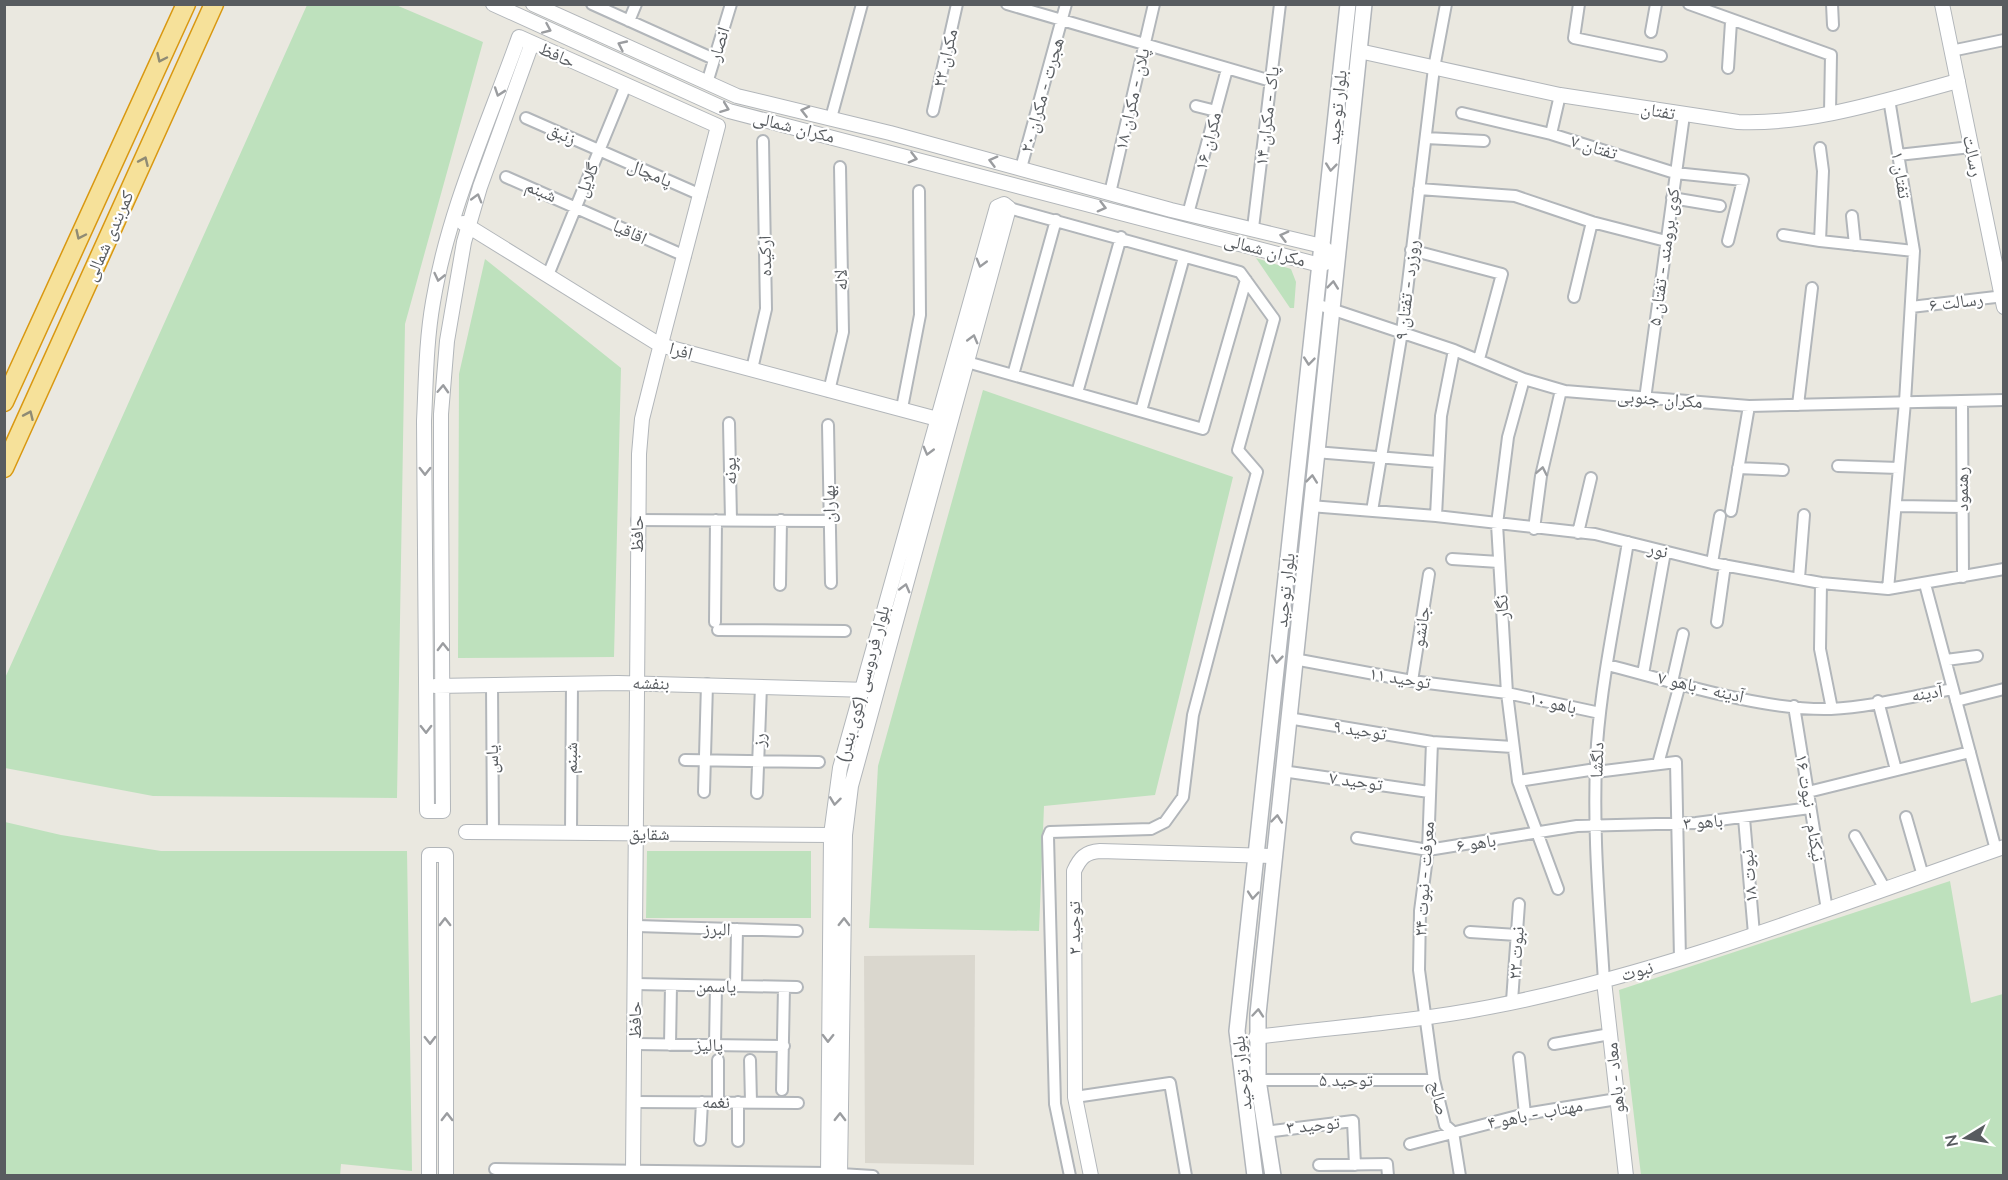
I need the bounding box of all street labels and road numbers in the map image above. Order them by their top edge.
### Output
street label: انصار [702,24,736,65]
street label: مکران ۲۲ [927,26,963,90]
street label: هجرت - مکران ۲۰ [1014,35,1070,155]
street label: حافظ [535,36,579,74]
street label: پلان - مکران ۱۸ [1109,46,1155,152]
street label: پاک - مکران ۱۴ [1249,65,1285,167]
street label: بلوار توحید [1321,69,1353,145]
street label: تفتان [1639,96,1677,126]
street label: مکران شمالی [751,105,837,149]
street label: مکران ۱۶ [1189,109,1227,173]
street label: زنبق [544,117,580,151]
street label: تفتان ۷ [1568,129,1620,165]
street label: رسالت [1957,133,1989,179]
street label: تفتان ۱ [1885,150,1917,200]
street label: پامچال [624,153,676,193]
street label: گلایل [569,159,605,201]
street label: شبنم [522,174,560,208]
street label: کمربندی شمالی [78,186,140,285]
street label: کوی برومند - تفتان ۵ [1642,186,1686,327]
street label: اقاقیا [609,214,651,250]
street label: مکران شمالی [1222,228,1308,272]
street label: ارکیده [753,235,777,277]
street label: روزرد - تفتان ۹ [1389,238,1425,342]
street label: لاله [829,269,853,291]
street label: رسالت ۶ [1927,287,1985,317]
street label: افرا [666,336,696,366]
street label: مکران جنوبی [1616,384,1704,414]
street label: پونه [718,457,742,485]
street label: رهنمود [1950,467,1974,511]
street label: بهاران [817,485,841,523]
street label: حافظ [625,515,649,553]
street label: نور [1644,536,1671,564]
street label: بلوار توحید [1269,552,1301,628]
street label: نگار [1489,594,1515,621]
street label: بلوار فردوسی (کوی بندر) [830,603,896,765]
street label: جانشو [1406,605,1436,649]
street label: توحید ۱۱ [1368,661,1432,695]
street label: آدینه - باهو ۷ [1655,665,1747,709]
street label: بنفشه [632,671,670,695]
street label: آدینه [1910,679,1945,707]
street label: باهو ۱۰ [1527,686,1579,720]
street label: توحید ۹ [1332,714,1388,746]
street label: رز [747,733,771,748]
street label: شبنم [559,742,583,774]
street label: دلگشا [1584,742,1610,778]
street label: یاس [480,745,504,773]
street label: نیکنام - نبوت ۱۶ [1790,753,1830,864]
street label: توحید ۷ [1328,765,1384,797]
street label: باهو ۳ [1682,808,1724,836]
street label: معرفت - نبوت ۲۴ [1408,821,1440,937]
street label: شقایق [628,822,670,846]
street label: باهو ۶ [1455,828,1497,858]
street label: نبوت ۱۸ [1735,848,1763,904]
street label: توحید ۲ [1062,901,1086,955]
street label: البرز [702,916,731,941]
street label: نبوت ۲۲ [1502,926,1530,980]
street label: نبوت [1618,955,1656,987]
street label: یاسمن [696,974,736,998]
street label: حافظ [623,1001,647,1039]
street label: پالیز [694,1033,723,1057]
street label: بلوار توحید [1226,1035,1258,1111]
street label: معاد - باهو [1599,1041,1631,1115]
street label: توحید ۵ [1319,1068,1373,1092]
street label: صالح [1423,1078,1455,1118]
street label: نغمه [702,1090,730,1114]
street label: مهتاب - باهو ۴ [1485,1093,1585,1135]
street label: توحید ۳ [1285,1110,1341,1140]

